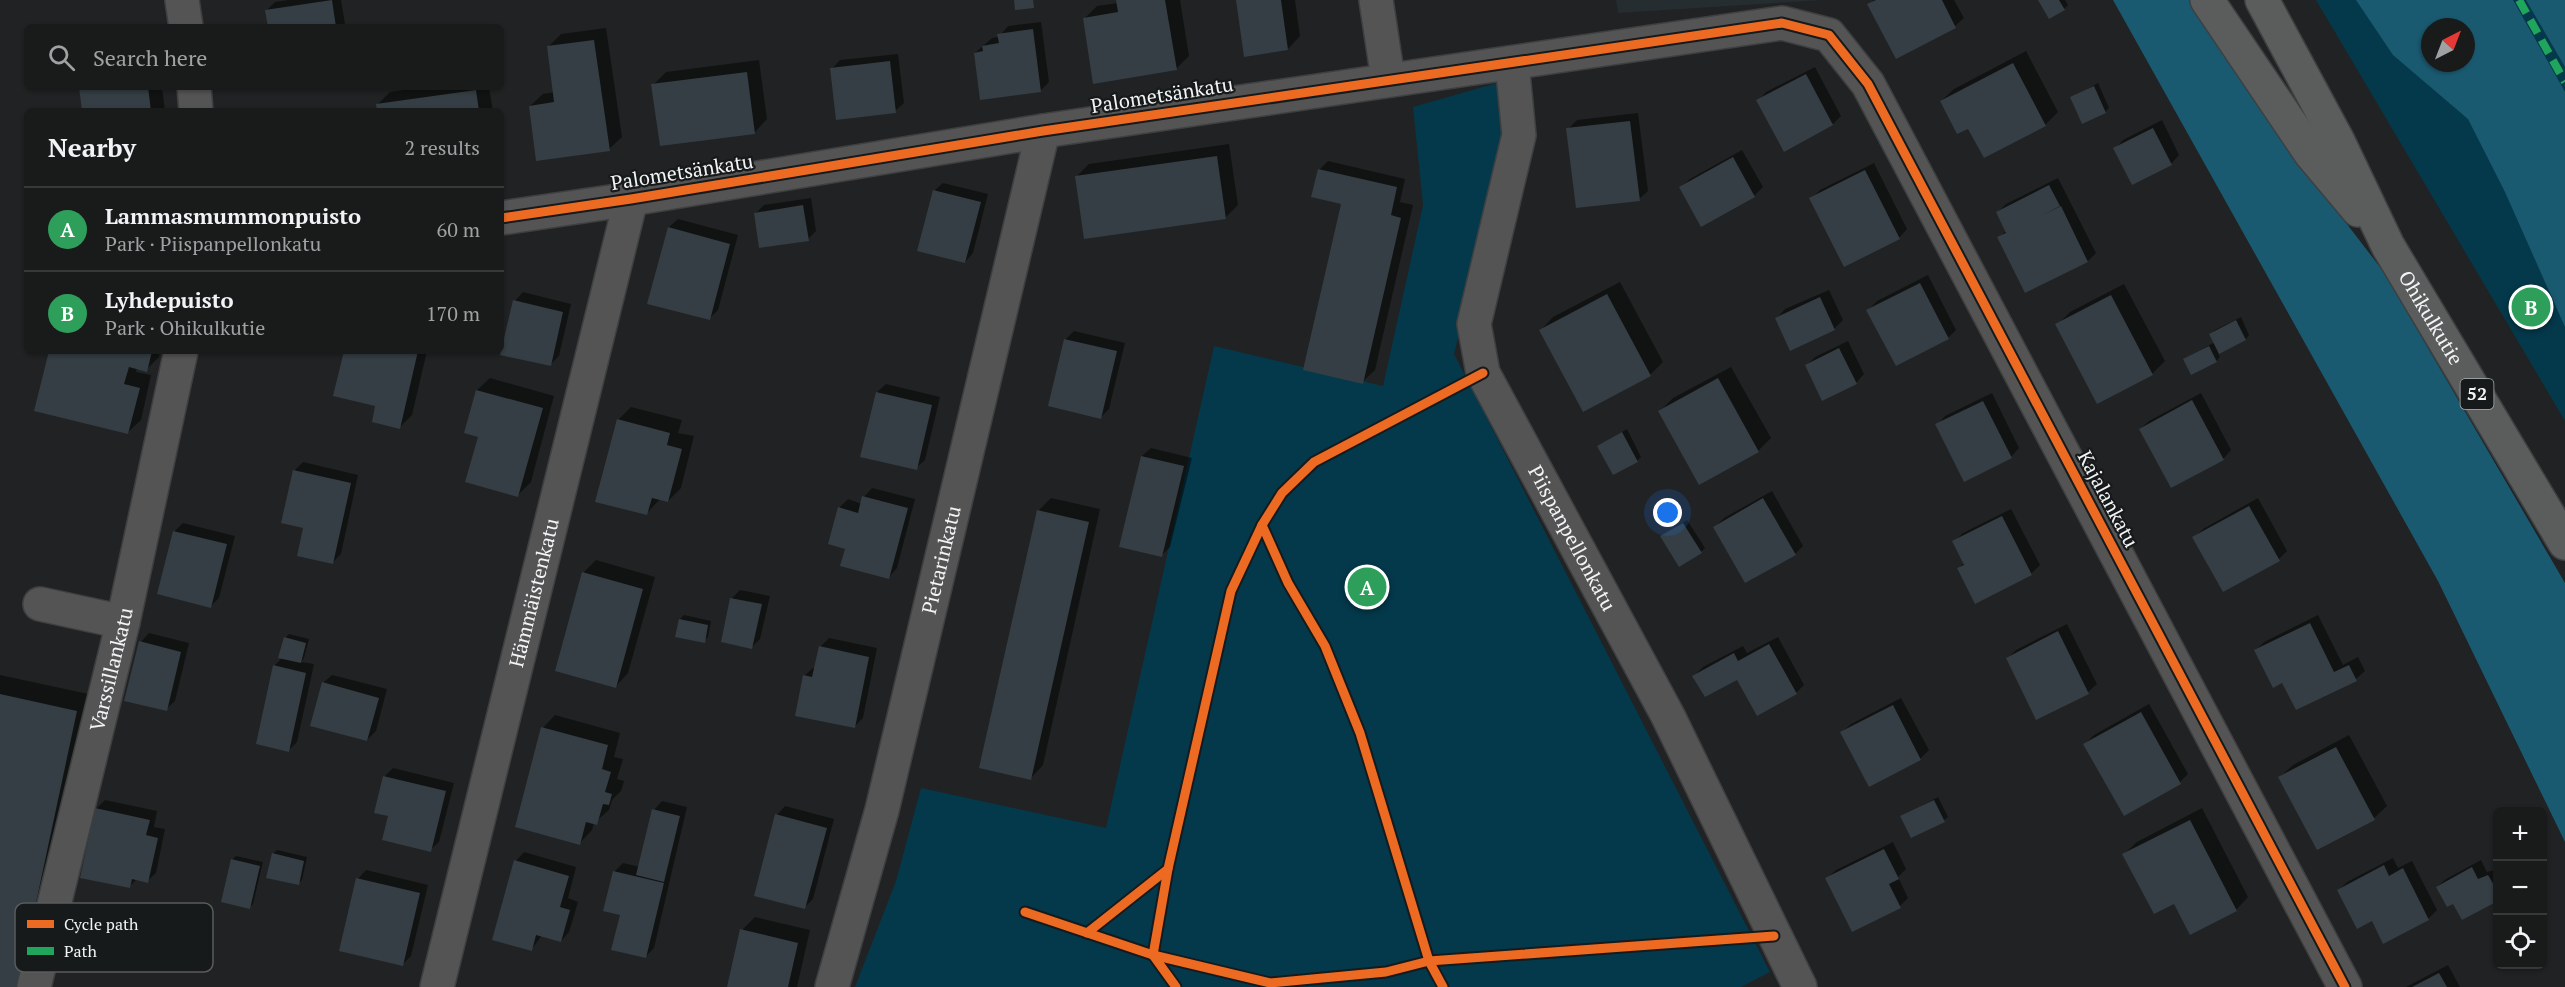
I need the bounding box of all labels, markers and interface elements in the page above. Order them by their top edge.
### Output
north arrow [2421,18,2475,72]
search box [24,24,504,90]
icon: search [45,41,78,74]
text: Search here [93,43,207,72]
street label: Palometsänkatu [1089,70,1235,119]
text: Nearby [48,130,136,164]
text: 2 results [405,134,480,161]
street label: Palometsänkatu [609,147,755,196]
text: Lammasmummonpuisto [105,201,361,230]
text: A [60,216,75,243]
text: 60 m [437,216,480,243]
text: Park · Piispanpellonkatu [105,230,321,257]
street label: Ohikulkutie [2393,265,2470,370]
pin: B [2512,284,2550,330]
text: Lyhdepuisto [105,285,234,314]
text: B [61,300,74,327]
text: 170 m [426,300,480,327]
text: Park · Ohikulkutie [105,314,265,341]
road number: 52 [2460,379,2494,409]
street label: Kajalankatu [2072,446,2145,552]
street label: Piispanpellonkatu [1522,460,1623,615]
your location [1653,498,1682,527]
street label: Pietarinkatu [915,503,967,617]
street label: Hämmäistenkatu [502,515,565,670]
pin: A [1348,564,1386,610]
street label: Varssillankatu [83,605,139,734]
map controls [2493,807,2547,969]
button: + [2493,807,2547,861]
button: − [2493,861,2547,915]
legend [15,903,213,972]
text: Cycle path [64,913,139,935]
button: locate [2493,915,2547,969]
text: Path [64,940,98,962]

